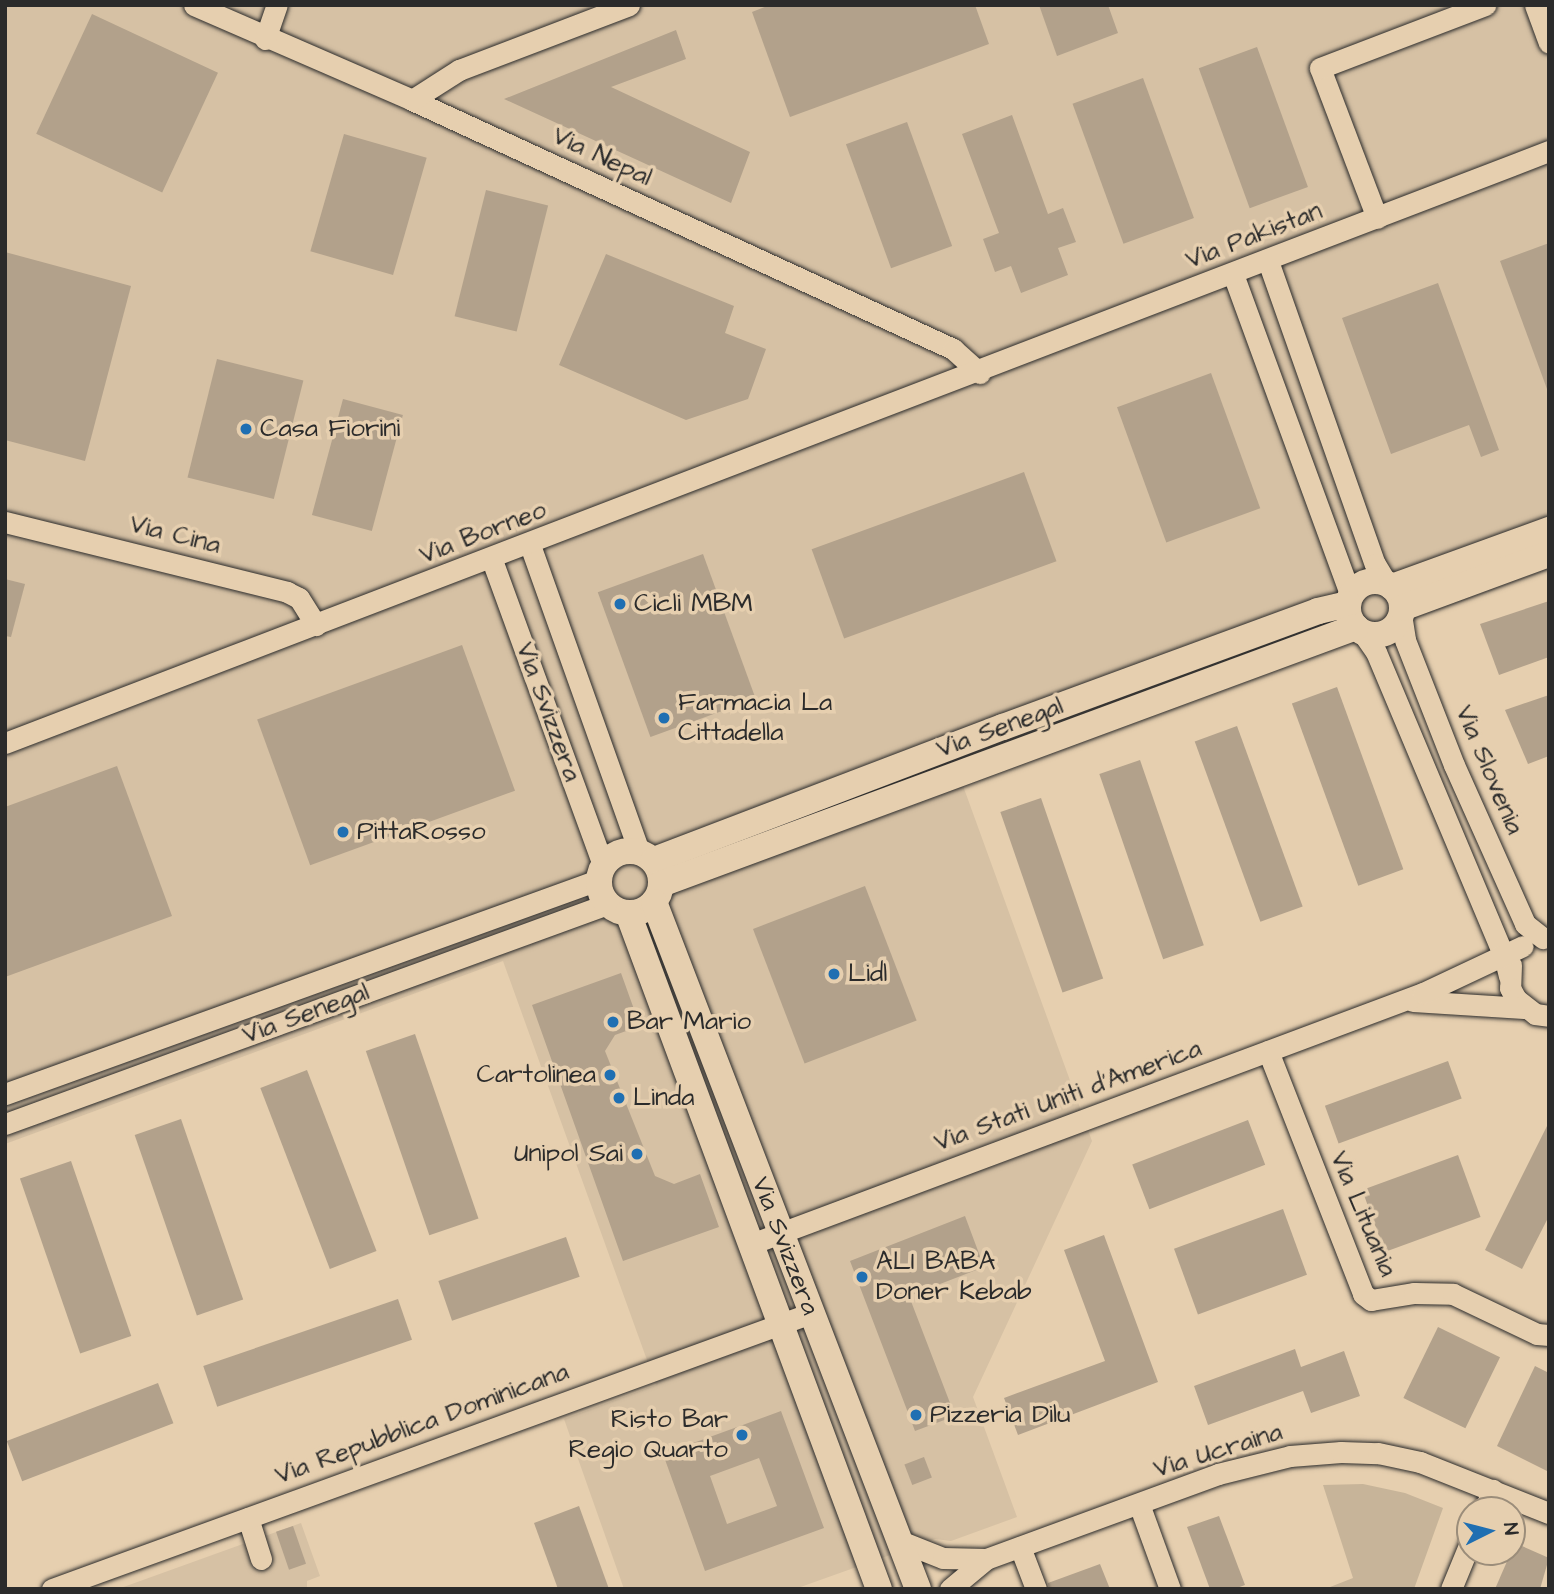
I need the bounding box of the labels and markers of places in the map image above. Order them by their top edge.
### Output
place label: Casa Fiorini [260,413,400,445]
marker: Casa Fiorini [238,421,254,437]
place label: Cicli MBM [634,588,753,620]
marker: Cicli MBM [612,596,628,612]
place label: Farmacia La Cittadella [678,687,832,748]
marker: Farmacia La Cittadella [656,710,672,726]
place label: PittaRosso [357,816,486,848]
marker: PittaRosso [335,824,351,840]
place label: Lidl [848,958,887,990]
marker: Lidl [826,966,842,982]
place label: Bar Mario [627,1006,751,1038]
marker: Bar Mario [605,1014,621,1030]
place label: Cartolinea [477,1059,596,1091]
marker: Cartolinea [602,1067,618,1083]
place label: Linda [633,1082,694,1114]
marker: Linda [611,1090,627,1106]
place label: Unipol Sai [514,1138,623,1170]
marker: Unipol Sai [629,1146,645,1162]
place label: ALI BABA Doner Kebab [876,1246,1032,1308]
marker: ALI BABA Doner Kebab [854,1269,870,1285]
place label: Pizzeria Dilu [930,1399,1070,1431]
place label: Risto Bar Regio Quarto [569,1404,728,1466]
marker: Pizzeria Dilu [908,1407,924,1423]
marker: Risto Bar Regio Quarto [734,1427,750,1443]

